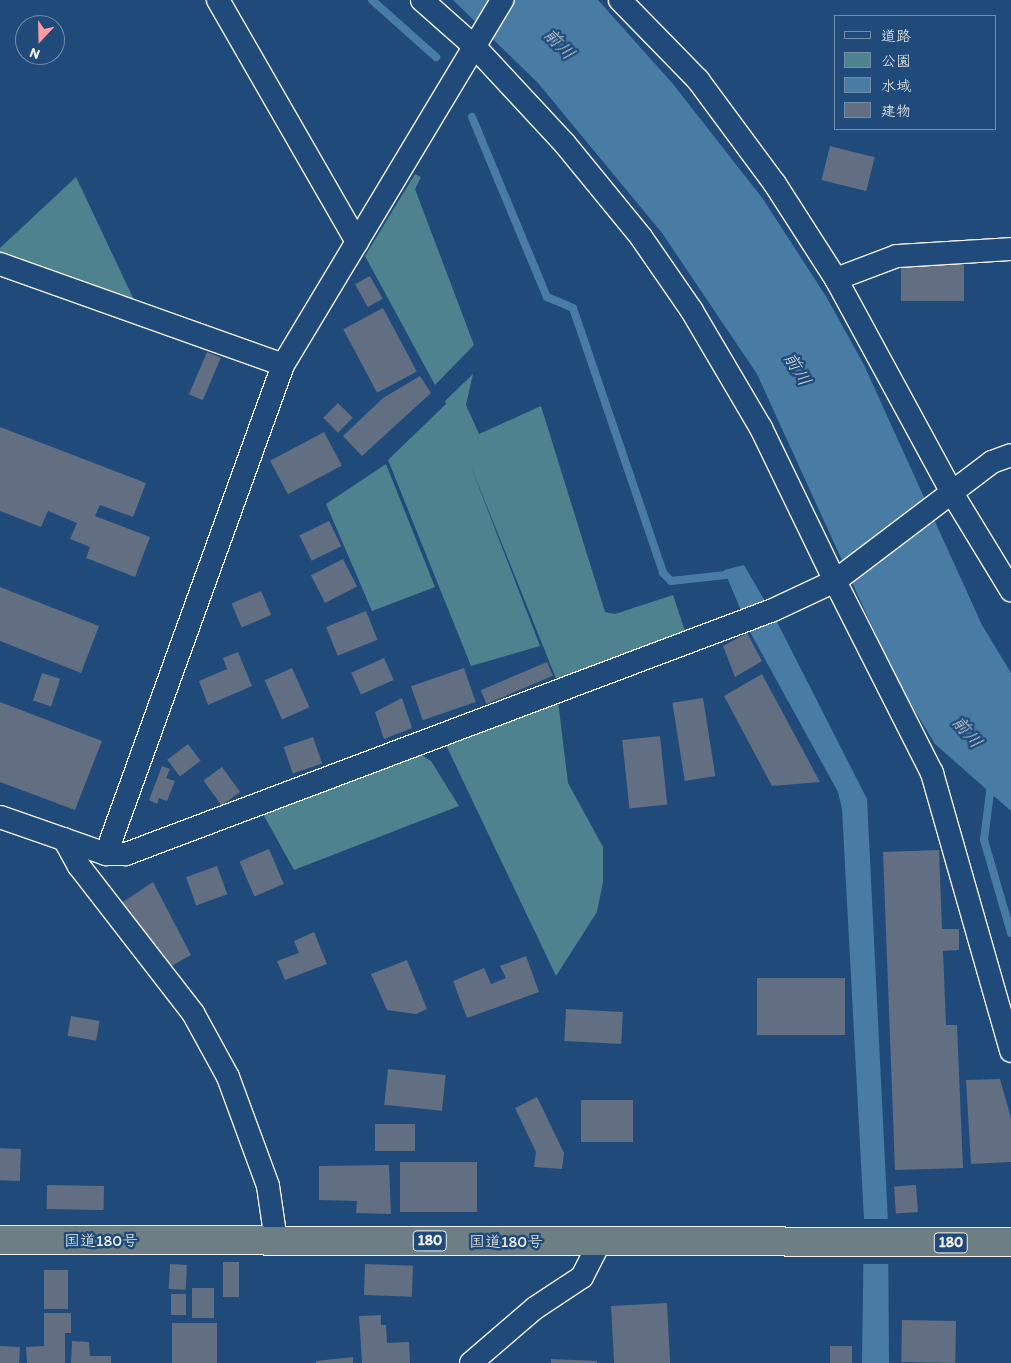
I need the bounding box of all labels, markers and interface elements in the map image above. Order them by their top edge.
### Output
north arrow [15,15,65,65]
legend [834,15,996,130]
water label: 前川 [539,24,579,64]
text: 道路 [881,27,911,45]
text: N [27,44,42,63]
text: 公園 [881,52,911,70]
text: 水域 [881,77,911,95]
text: 建物 [881,102,911,120]
water label: 前川 [778,348,816,390]
water label: 前川 [947,711,987,753]
road number: 180 [412,1228,448,1254]
road number: 180 [934,1230,968,1256]
street label: 国道180号 [64,1231,138,1251]
street label: 国道180号 [469,1232,543,1252]

